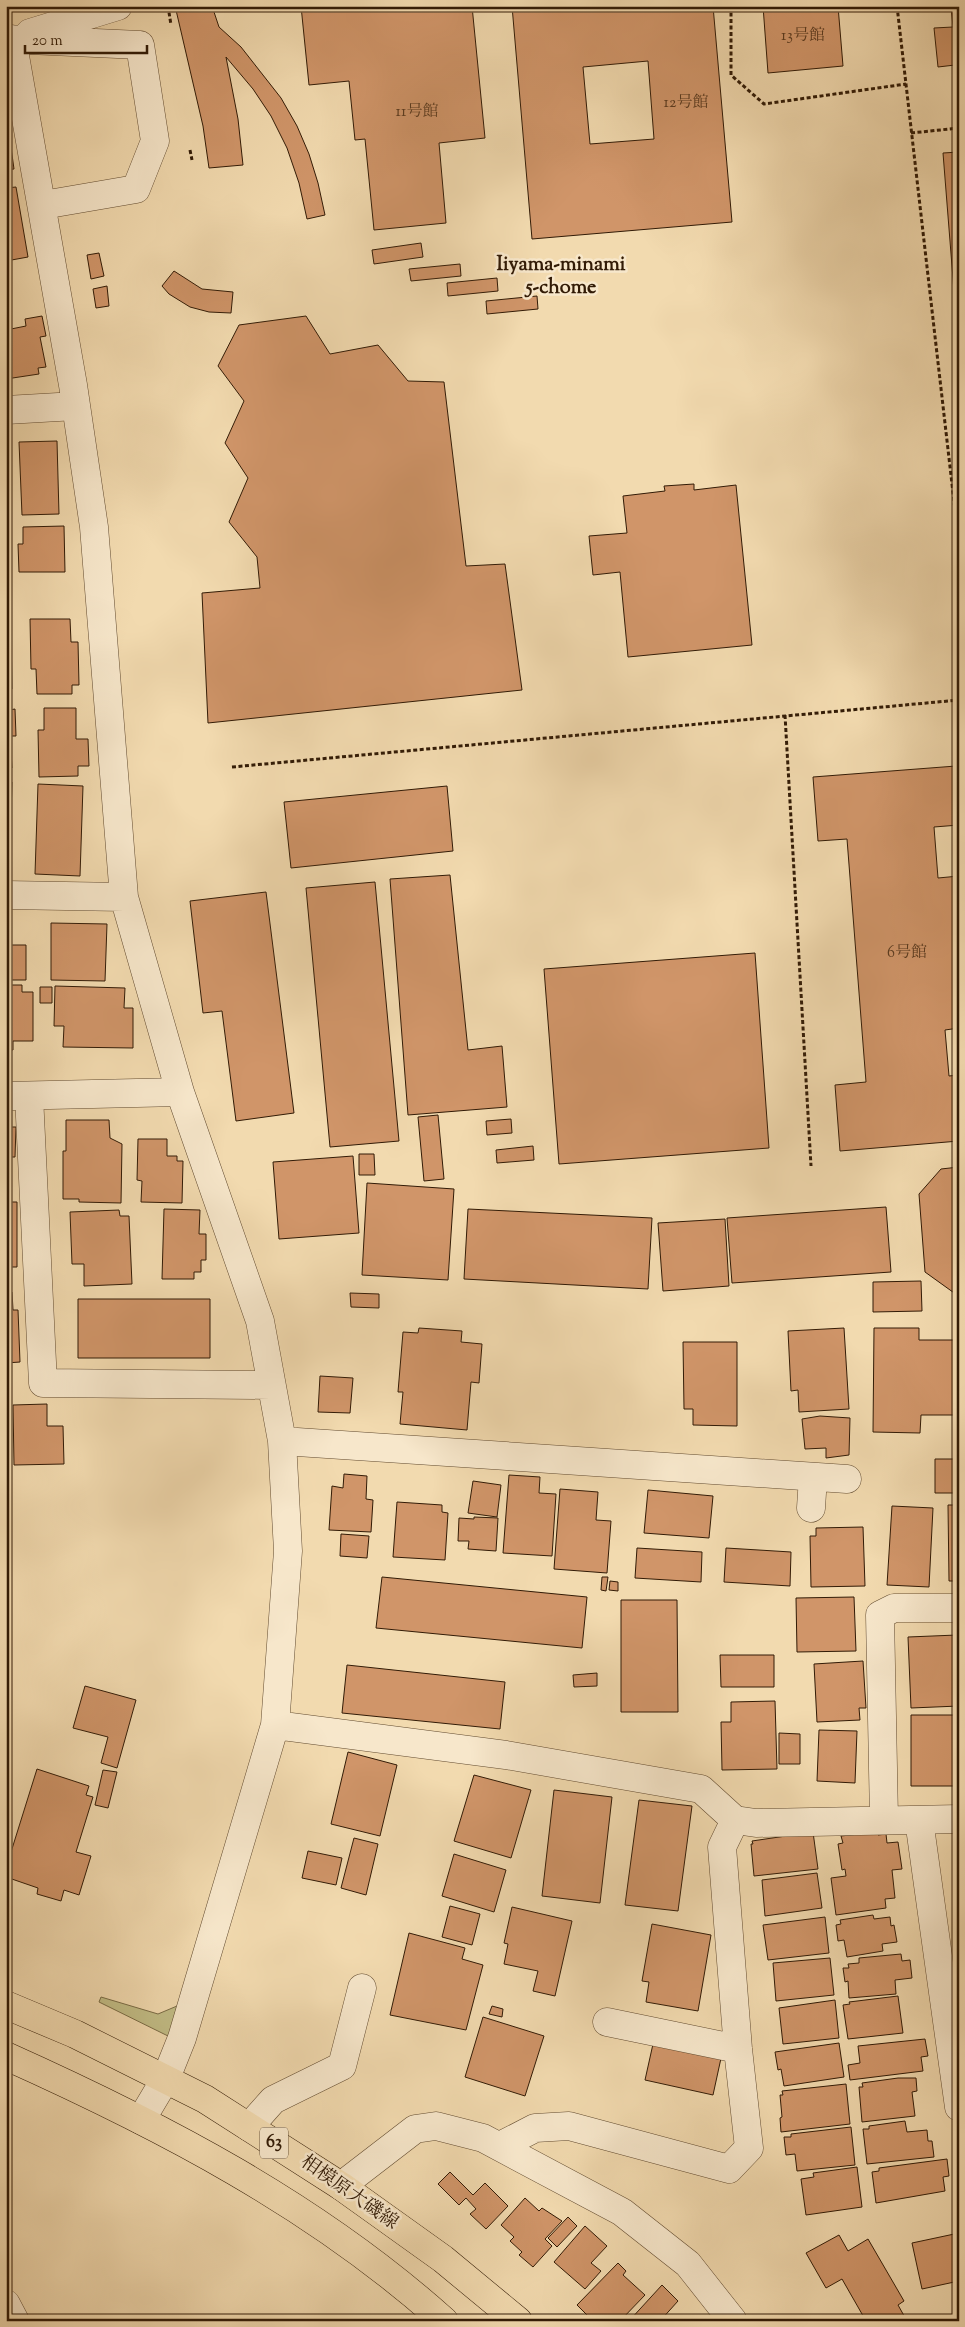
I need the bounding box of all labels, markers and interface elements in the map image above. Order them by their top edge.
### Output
scale bar [25,22,148,54]
house number: 13号館 [781,25,825,48]
text: 20 m [32,31,63,52]
house number: 12号館 [664,92,708,115]
house number: 11号館 [396,101,438,124]
district label: Iiyama-minami 5-chome [496,251,626,303]
house number: 6号館 [887,942,927,965]
road number: 63 [260,2128,288,2158]
street label: 相模原大磯線 [295,2149,403,2237]

